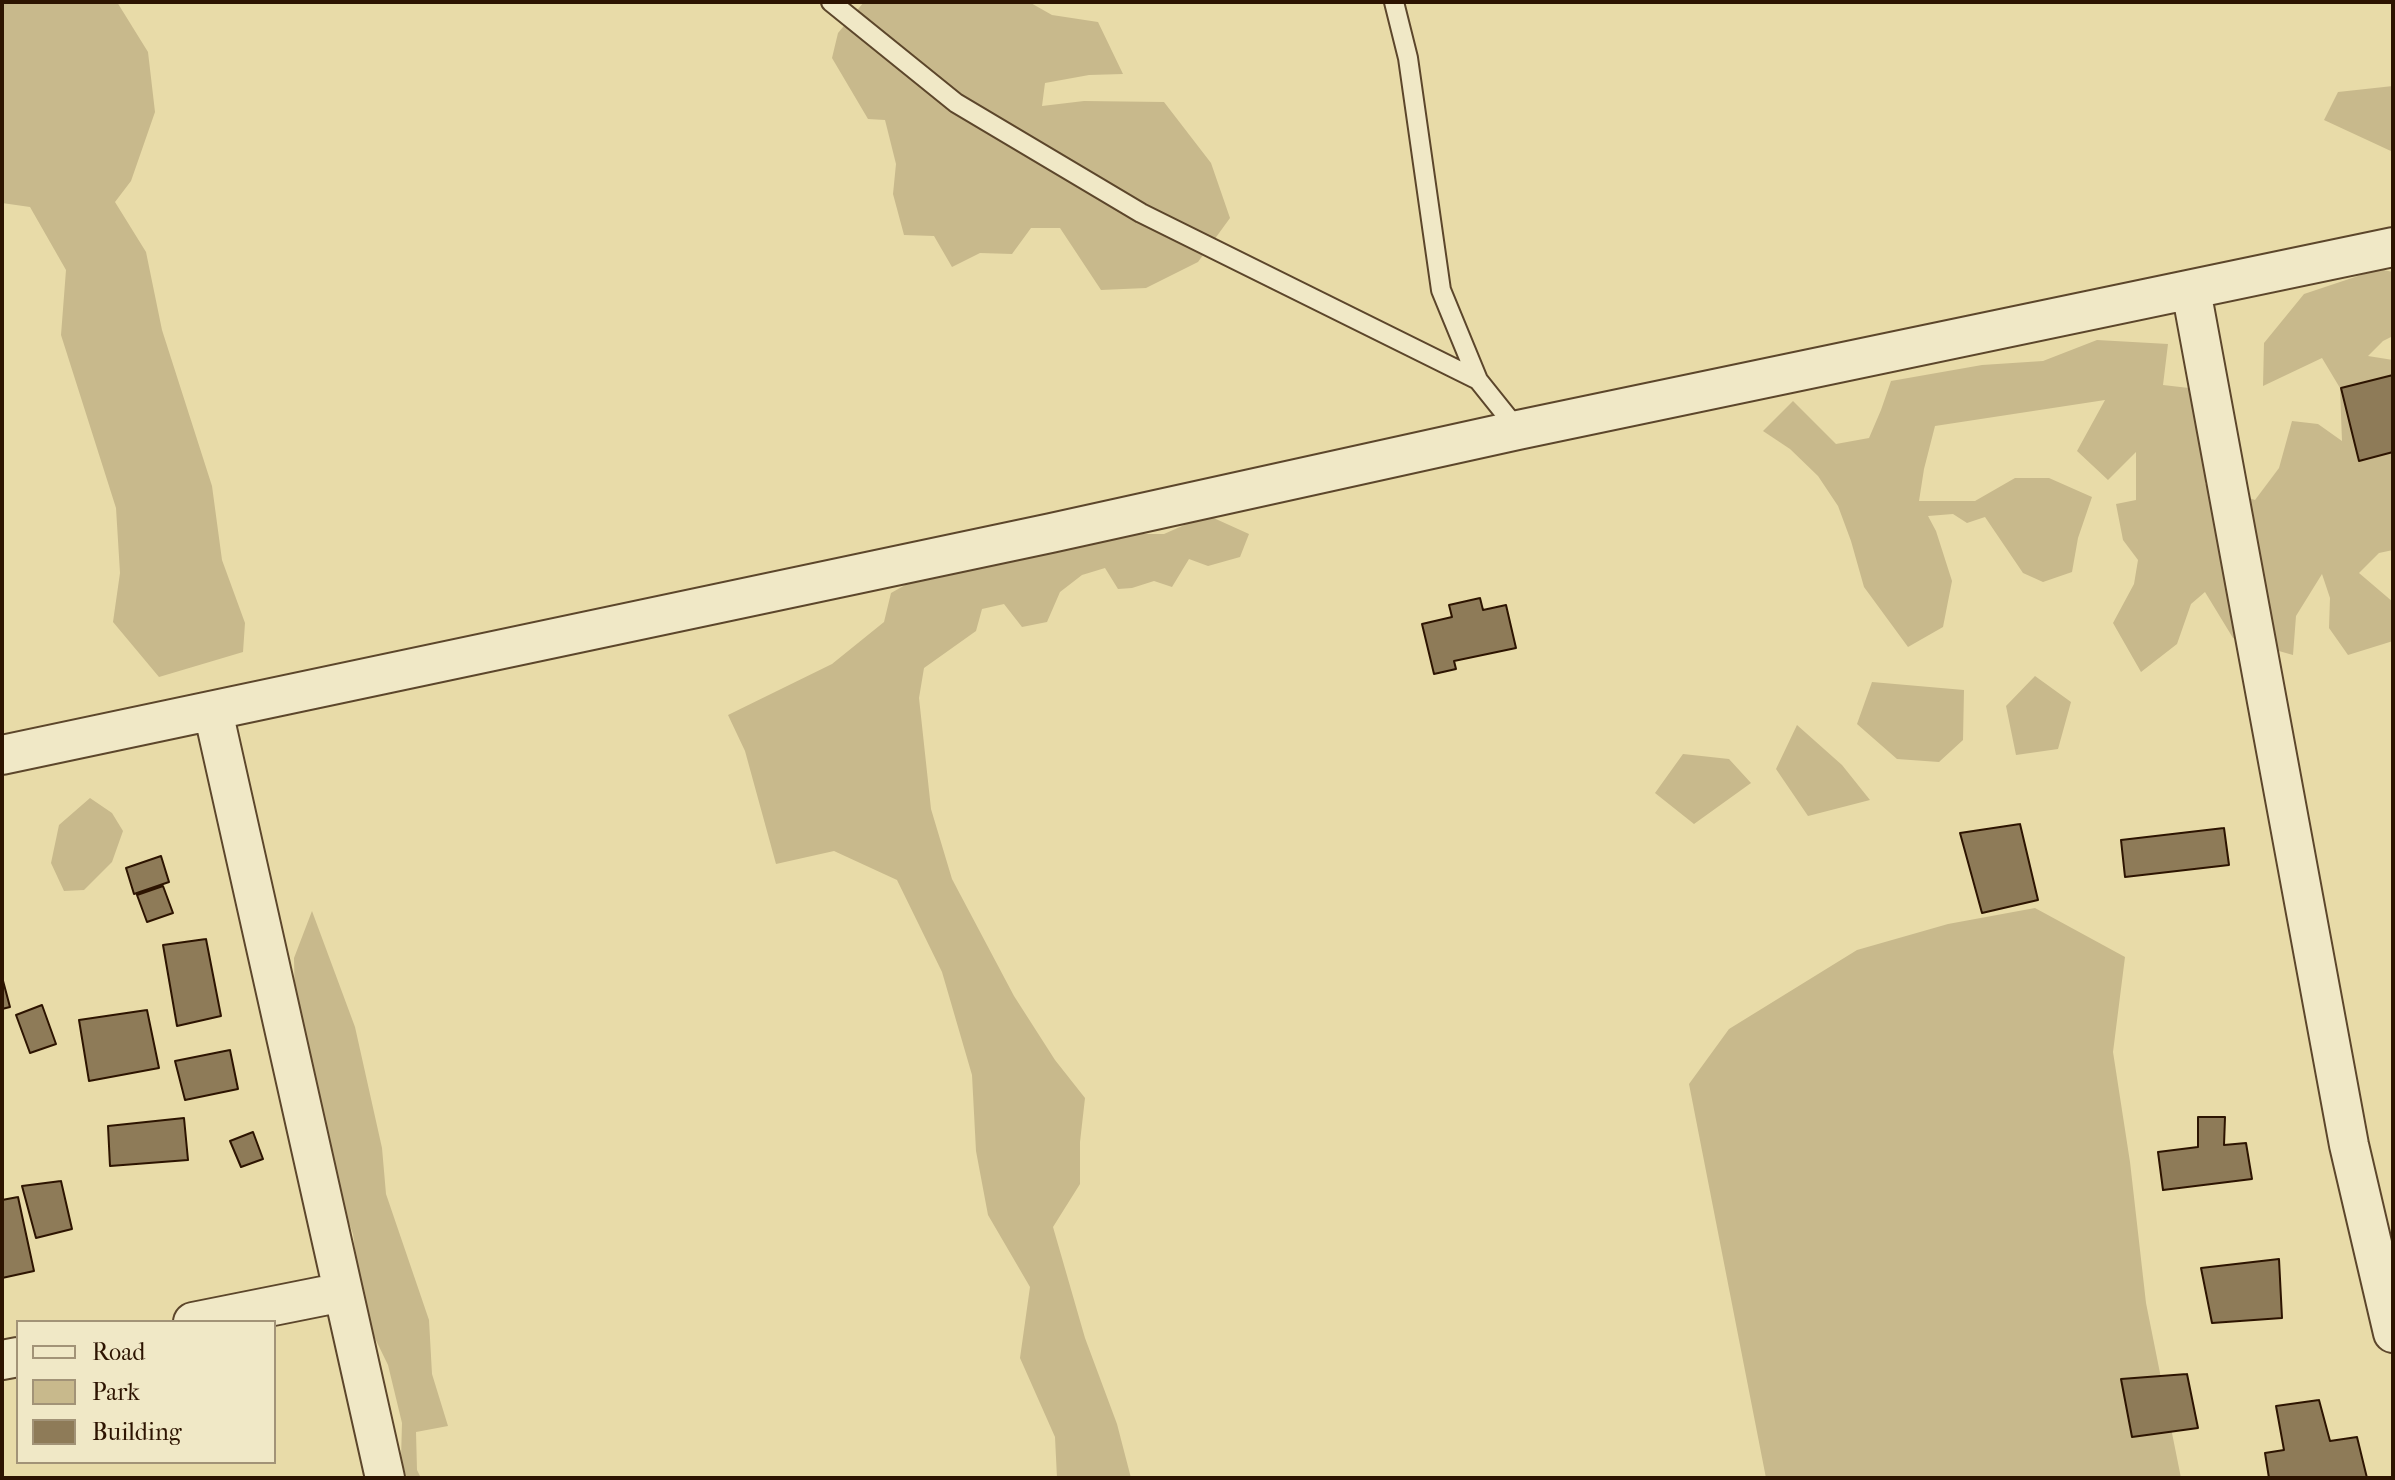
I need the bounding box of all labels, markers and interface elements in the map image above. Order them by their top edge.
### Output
legend [16,1320,276,1464]
text: Road [92,1338,145,1366]
text: Park [92,1378,140,1406]
text: Building [92,1418,182,1446]

